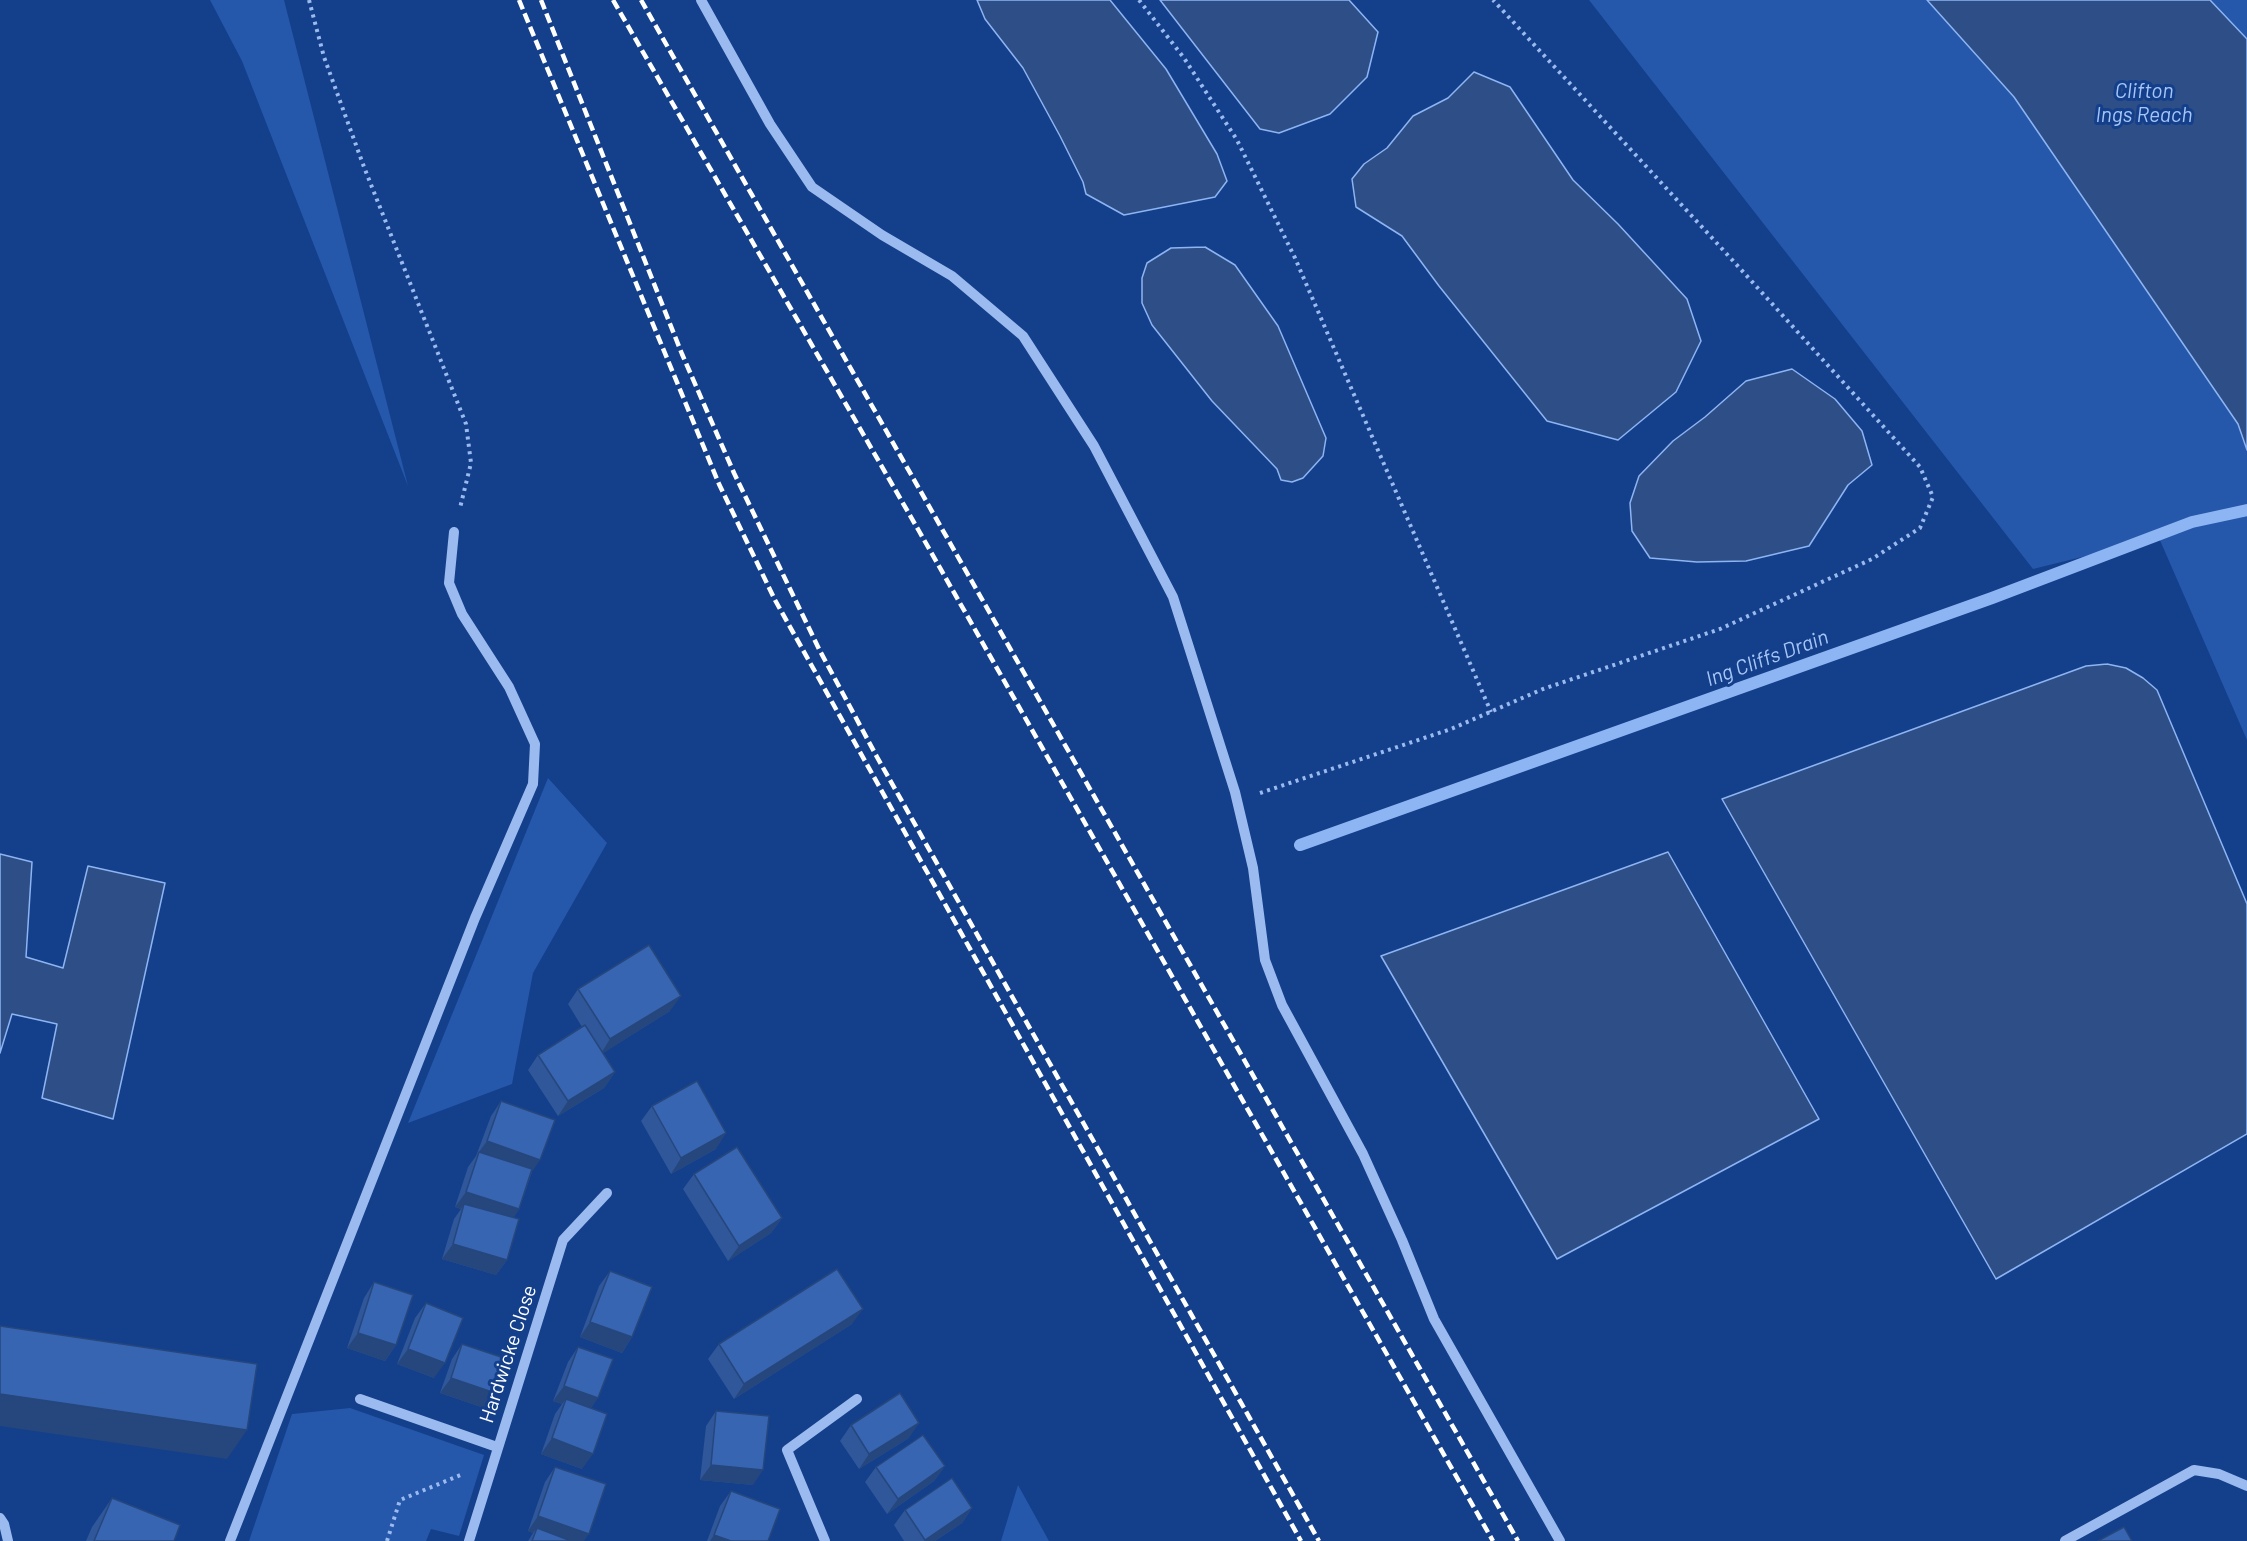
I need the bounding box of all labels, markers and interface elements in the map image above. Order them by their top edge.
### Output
water label: Clifton Ings Reach [2096,78,2192,128]
water label: Ing Cliffs Drain [1702,624,1832,692]
street label: Hardwicke Close [474,1282,542,1426]

